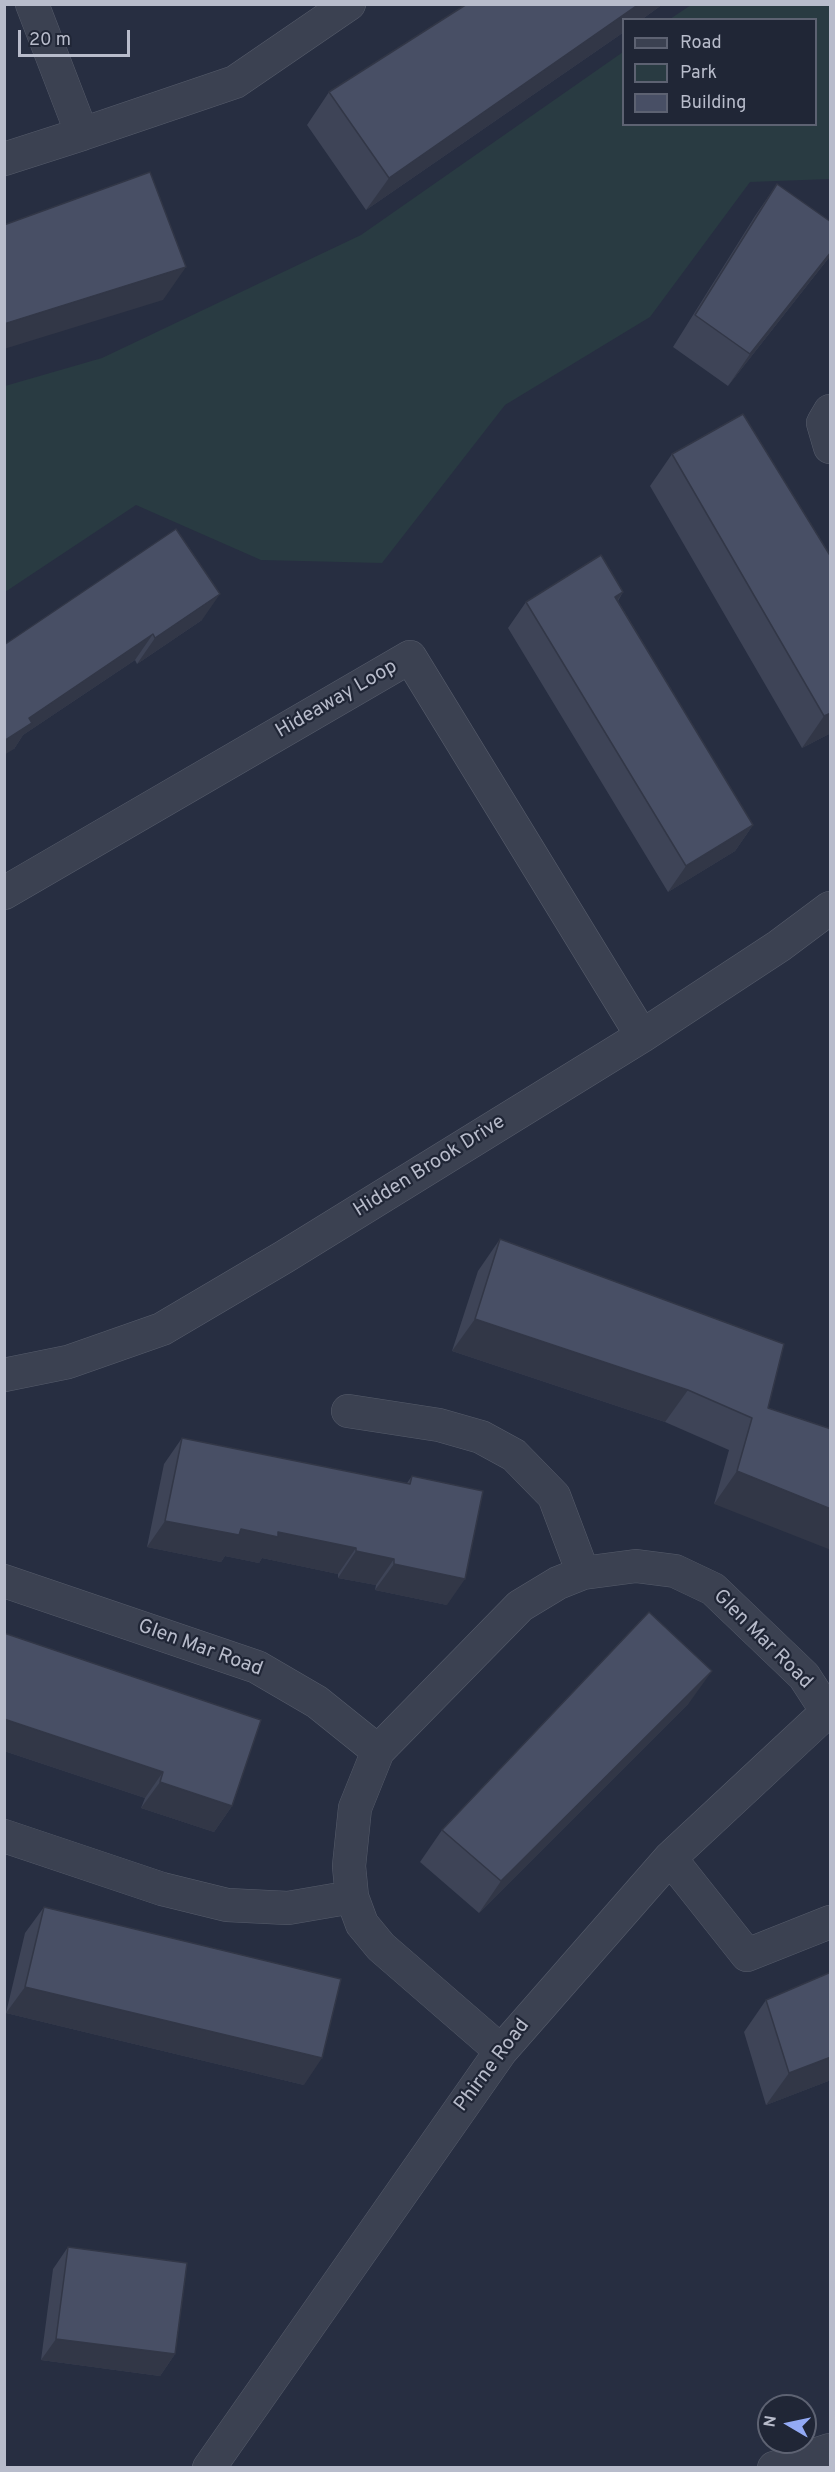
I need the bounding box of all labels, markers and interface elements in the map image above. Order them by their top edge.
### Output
scale bar [21,18,134,56]
legend [622,18,817,126]
text: 20 m [29,29,71,52]
text: Road [680,32,722,55]
text: Park [680,62,717,85]
text: Building [680,92,746,115]
street label: Hideaway Loop [272,656,402,744]
street label: Hidden Brook Drive [350,1111,510,1223]
street label: Glen Mar Road [707,1585,817,1695]
street label: Glen Mar Road [134,1615,266,1683]
street label: Phirne Road [450,2015,536,2117]
north arrow [757,2394,817,2454]
text: N [760,2414,782,2429]

